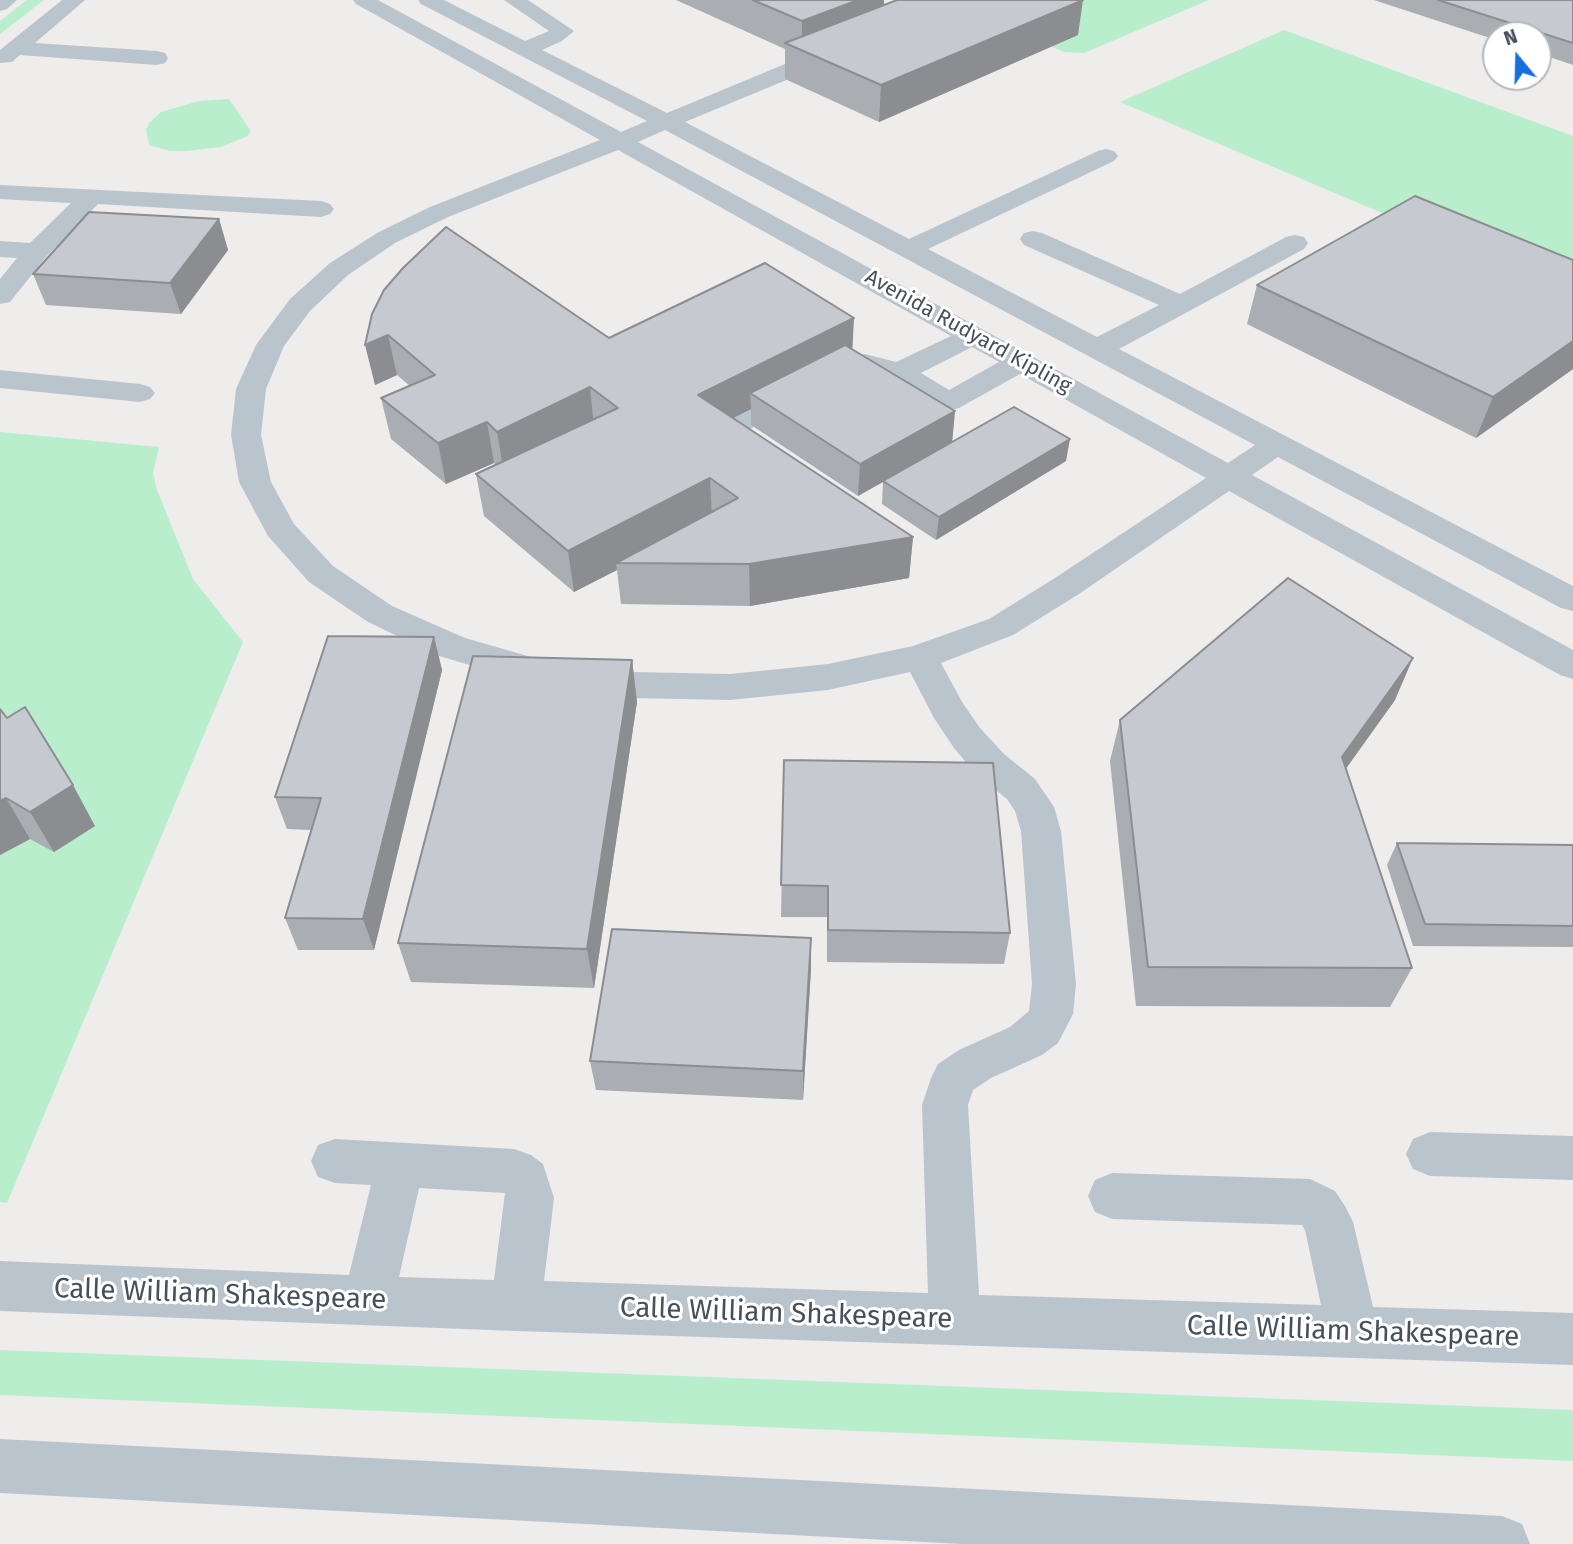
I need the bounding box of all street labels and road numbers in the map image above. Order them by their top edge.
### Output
street label: Avenida Rudyard Kipling [860,265,1076,399]
street label: Calle William Shakespeare [53,1272,387,1318]
street label: Calle William Shakespeare [619,1291,953,1337]
street label: Calle William Shakespeare [1186,1309,1520,1355]

